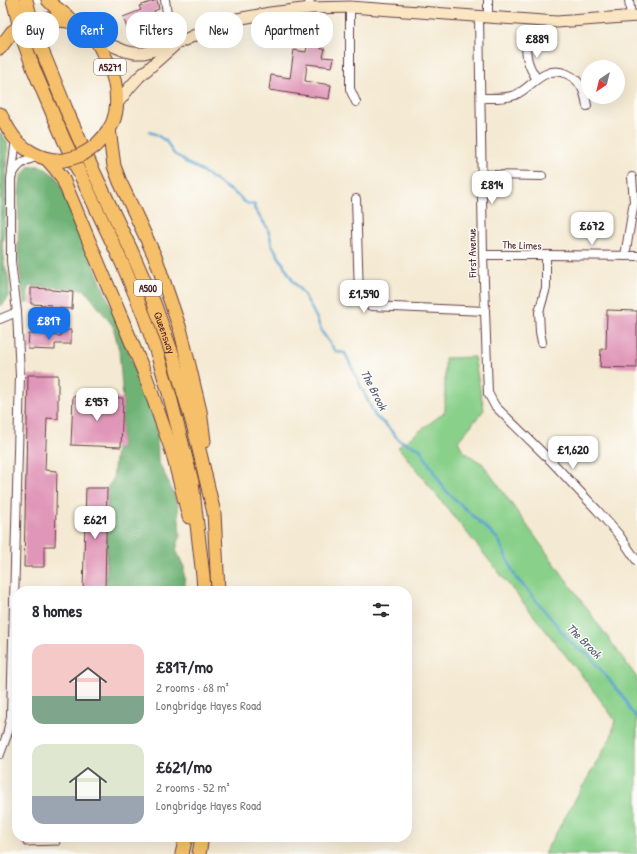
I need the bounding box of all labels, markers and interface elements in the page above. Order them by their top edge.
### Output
chip: Buy [12,12,59,48]
chip: Rent [67,12,118,48]
chip: Filters [126,12,187,48]
chip: New [195,12,243,48]
chip: Apartment [251,12,333,48]
pin: £889 [513,25,561,59]
text: £889 [525,29,549,47]
road number: A5271 [94,59,126,75]
north arrow [581,60,625,104]
map controls [581,60,625,104]
pin: £814 [468,171,516,205]
text: £814 [481,175,503,193]
pin: £672 [568,212,616,246]
text: £672 [580,216,604,234]
street label: First Avenue [465,228,479,279]
street label: The Limes [502,237,542,253]
road number: A500 [134,280,162,296]
pin: £1,590 [331,280,397,314]
text: £1,590 [349,284,379,302]
pin: £817 [25,307,73,341]
street label: Queensway [151,310,179,356]
text: £817 [37,311,61,329]
water label: The Brook [357,367,392,414]
pin: £957 [73,388,121,422]
text: £957 [85,392,109,410]
pin: £1,620 [540,436,606,470]
text: £1,620 [557,440,589,458]
pin: £621 [71,506,119,540]
text: £621 [83,510,107,528]
text: 8 homes [32,599,82,622]
icon: filters [370,599,392,621]
water label: The Brook [563,619,606,663]
text: £817/mo [156,655,213,678]
icon: home [64,660,112,708]
text: 2 rooms · 68 m² [156,678,229,696]
text: Longbridge Hayes Road [156,696,261,714]
text: £621/mo [156,755,212,778]
icon: home [64,760,112,808]
text: 2 rooms · 52 m² [156,778,229,796]
text: Longbridge Hayes Road [156,796,261,814]

